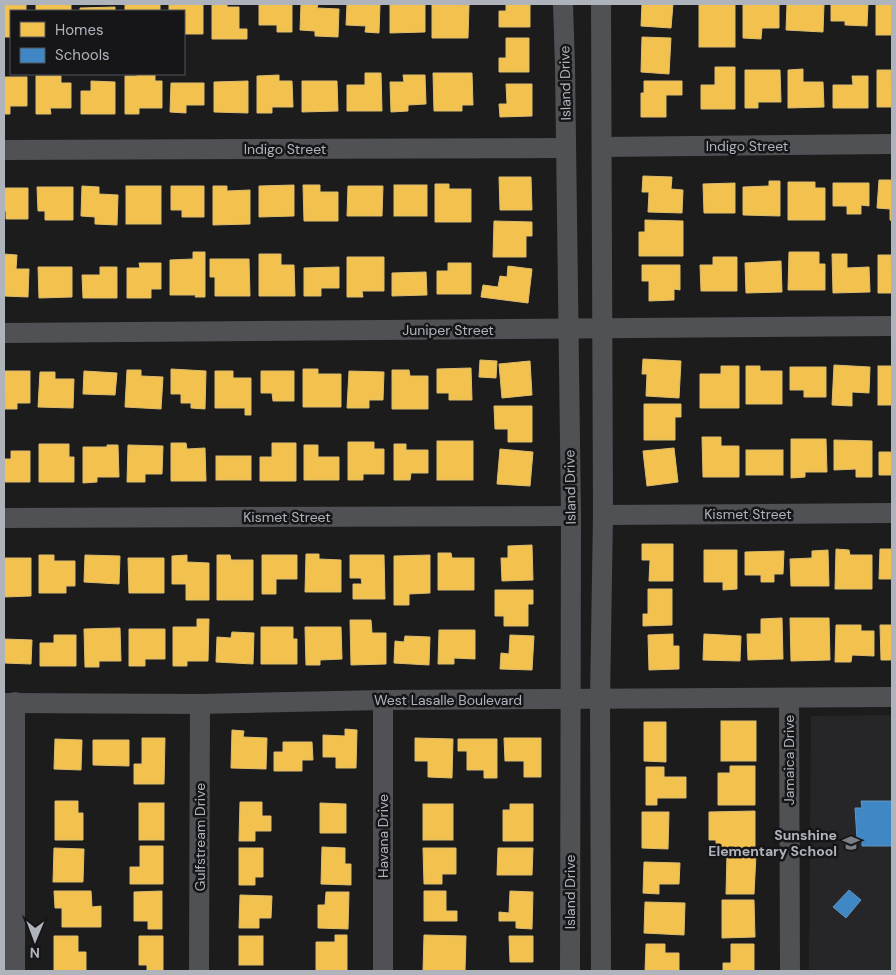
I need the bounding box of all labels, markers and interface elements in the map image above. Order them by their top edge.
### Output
legend [10,10,185,75]
text: Homes [55,20,104,40]
text: Schools [55,45,110,65]
street label: Island Drive [555,45,575,121]
street label: Indigo Street [706,137,788,155]
street label: Indigo Street [244,140,326,158]
street label: Juniper Street [402,321,494,339]
street label: Island Drive [560,449,580,525]
street label: Kismet Street [704,505,792,523]
street label: Kismet Street [243,508,331,526]
street label: West Lasalle Boulevard [374,691,522,709]
street label: Jamaica Drive [780,715,798,805]
street label: Gulfstream Drive [191,783,209,891]
street label: Havana Drive [374,794,392,878]
place label: Sunshine Elementary School [708,826,837,860]
school or university icon: Sunshine Elementary School [841,833,861,853]
street label: Island Drive [561,855,579,929]
north arrow [10,915,60,965]
text: N [30,944,40,962]

